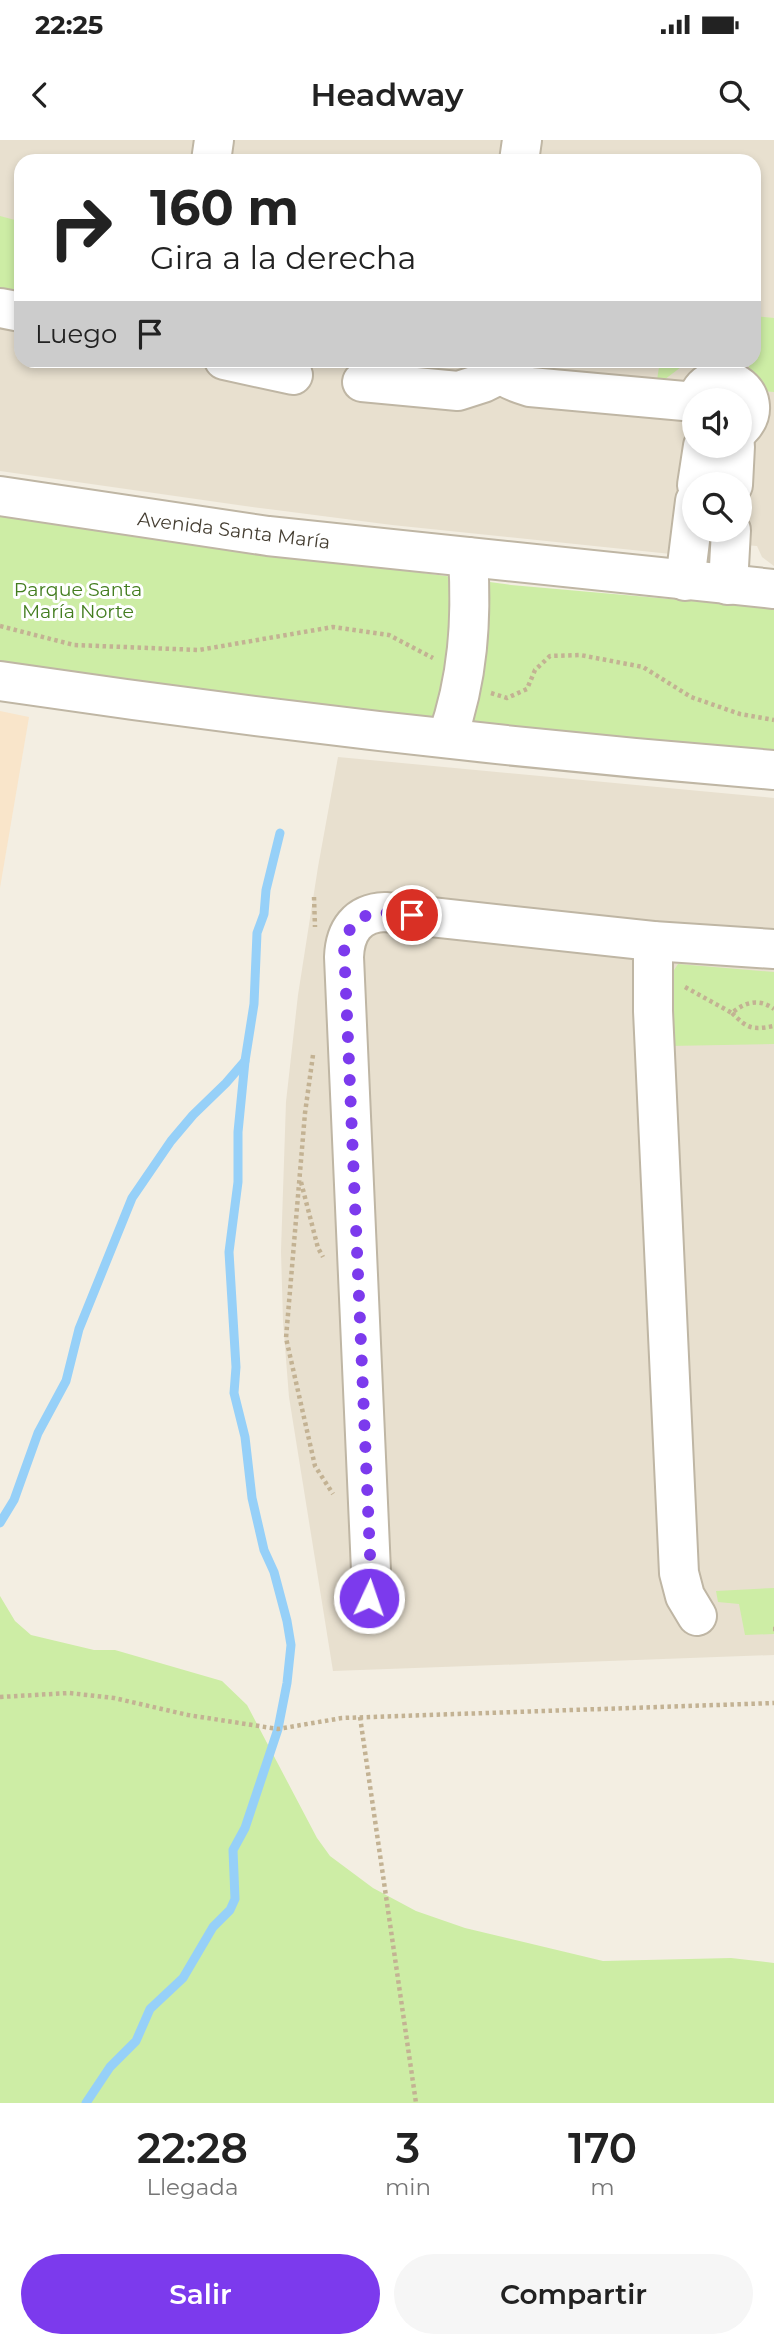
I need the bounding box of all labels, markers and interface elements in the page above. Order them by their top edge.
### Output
text: 22:25 [35,9,103,41]
text: Headway [311,75,463,114]
icon: back [21,76,59,114]
icon: search [715,76,753,114]
text: 160 m [150,178,299,237]
icon: right [35,182,126,273]
text: Gira a la derecha [150,238,416,277]
icon: arrive [131,315,169,353]
text: Luego [35,318,117,350]
map controls [682,388,752,542]
button: sound [682,388,752,458]
button: search [682,472,752,542]
street label: Avenida Santa María [136,507,332,554]
park label: Parque Santa María Norte [14,578,142,623]
pin [382,885,442,945]
icon: arrive [393,896,431,934]
position arrow [332,1561,406,1635]
text: 22:28 [137,2122,248,2174]
text: 3 [396,2122,420,2174]
text: 170 [568,2122,637,2174]
text: Llegada [146,2173,239,2201]
text: min [385,2173,431,2201]
text: m [590,2173,615,2201]
button: Salir [21,2254,380,2334]
button: Compartir [394,2254,753,2334]

